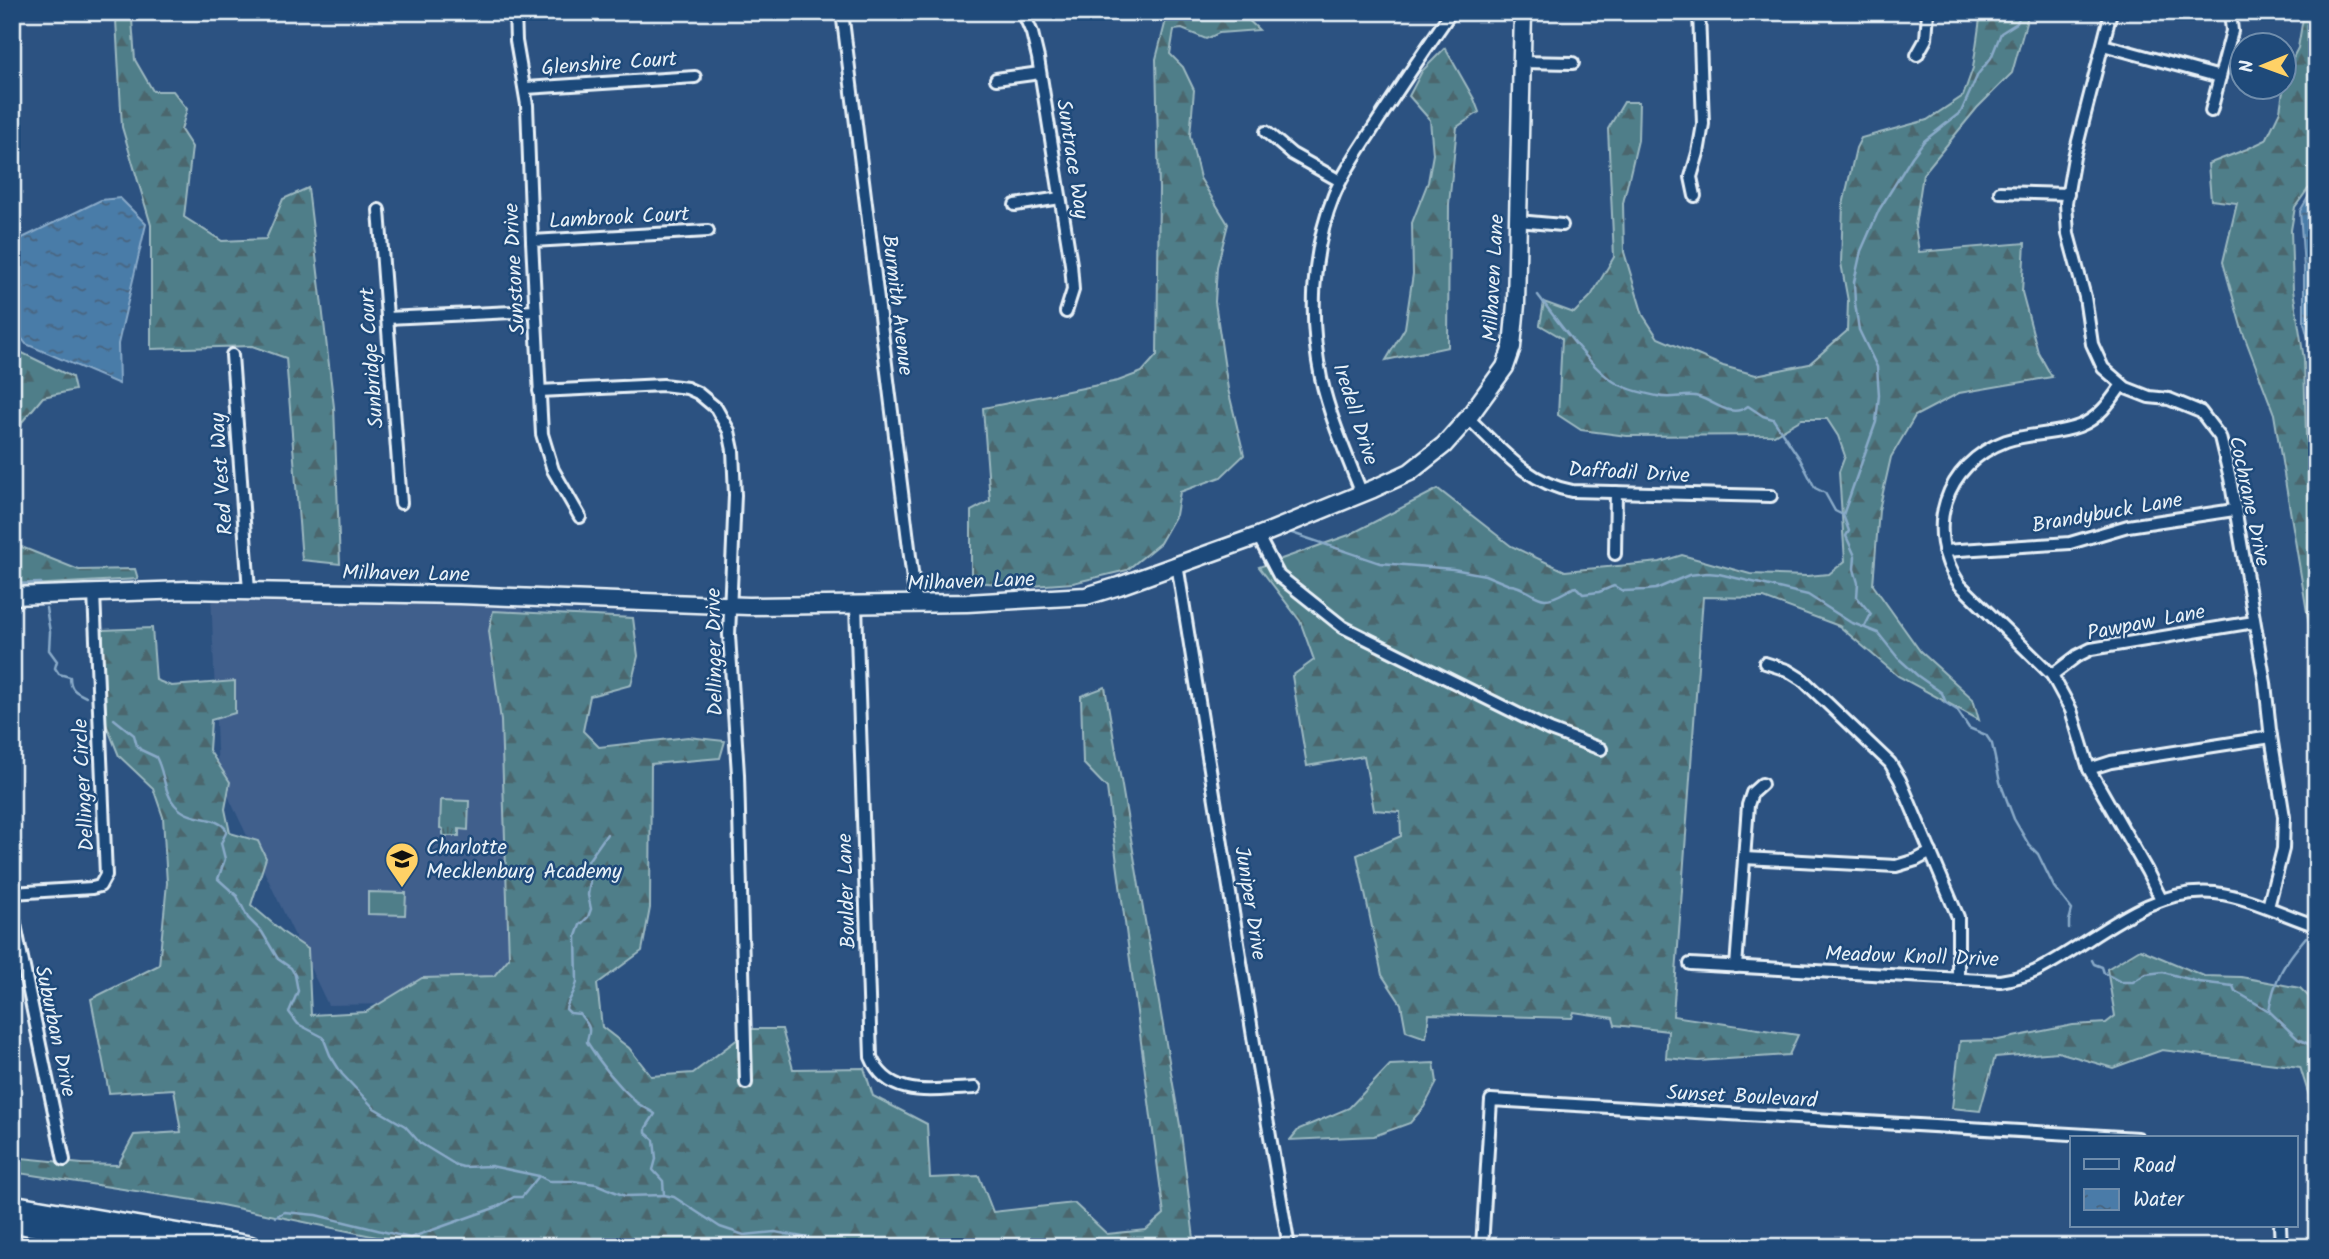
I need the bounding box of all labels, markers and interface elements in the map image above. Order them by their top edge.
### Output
north arrow [2228,32,2298,102]
street label: Glenshire Court [540,43,679,86]
text: N [2233,60,2263,73]
street label: Suntrace Way [1046,97,1097,222]
street label: Lambrook Court [548,198,691,239]
street label: Sunstone Drive [496,202,535,336]
street label: Milhaven Lane [1475,213,1514,343]
street label: Burmith Avenue [871,233,922,378]
street label: Sunbridge Court [351,286,394,429]
street label: Iredell Drive [1323,359,1387,470]
street label: Red Vest Way [202,411,243,536]
street label: Cochrane Drive [2219,433,2279,570]
street label: Daffodil Drive [1567,454,1691,493]
street label: Brandybuck Lane [2029,484,2186,543]
street label: Milhaven Lane [342,557,471,592]
street label: Milhaven Lane [907,564,1036,601]
street label: Dellinger Drive [698,587,733,716]
street label: Pawpaw Lane [2084,596,2209,651]
street label: Dellinger Circle [65,717,104,852]
place label: Charlotte Mecklenburg Academy [426,832,622,889]
street label: Boulder Lane [829,832,866,949]
school or university icon: Charlotte Mecklenburg Academy [383,840,421,889]
street label: Juniper Drive [1224,844,1275,963]
street label: Meadow Knoll Drive [1824,938,2000,977]
street label: Suburban Drive [25,963,85,1101]
street label: Sunset Boulevard [1666,1077,1819,1118]
legend [2070,1136,2298,1228]
text: Road [2133,1150,2176,1183]
text: Water [2133,1184,2185,1217]

